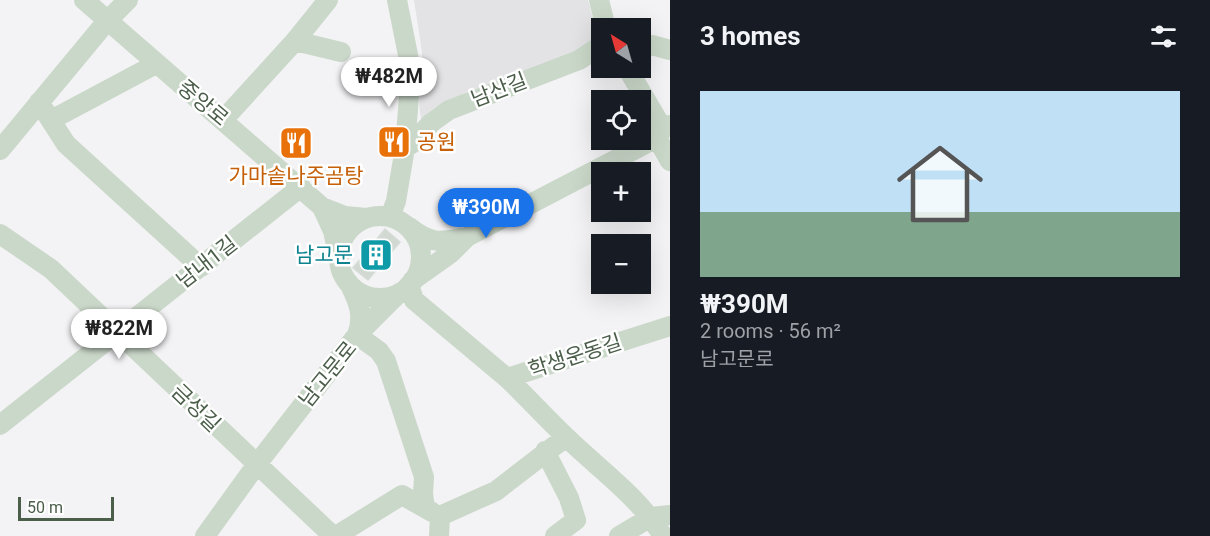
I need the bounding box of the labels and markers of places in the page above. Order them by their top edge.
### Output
pin: ₩482M [347,57,431,108]
restaurant icon: 공원 [376,124,412,160]
restaurant icon: 가마솥나주곰탕 [278,125,314,161]
place label: 공원 [417,130,456,154]
place label: 가마솥나주곰탕 [228,164,364,188]
pin: ₩390M [444,188,528,239]
building icon: 남고문 [358,237,394,273]
place label: 남고문 [295,243,353,267]
pin: ₩822M [77,309,161,360]

